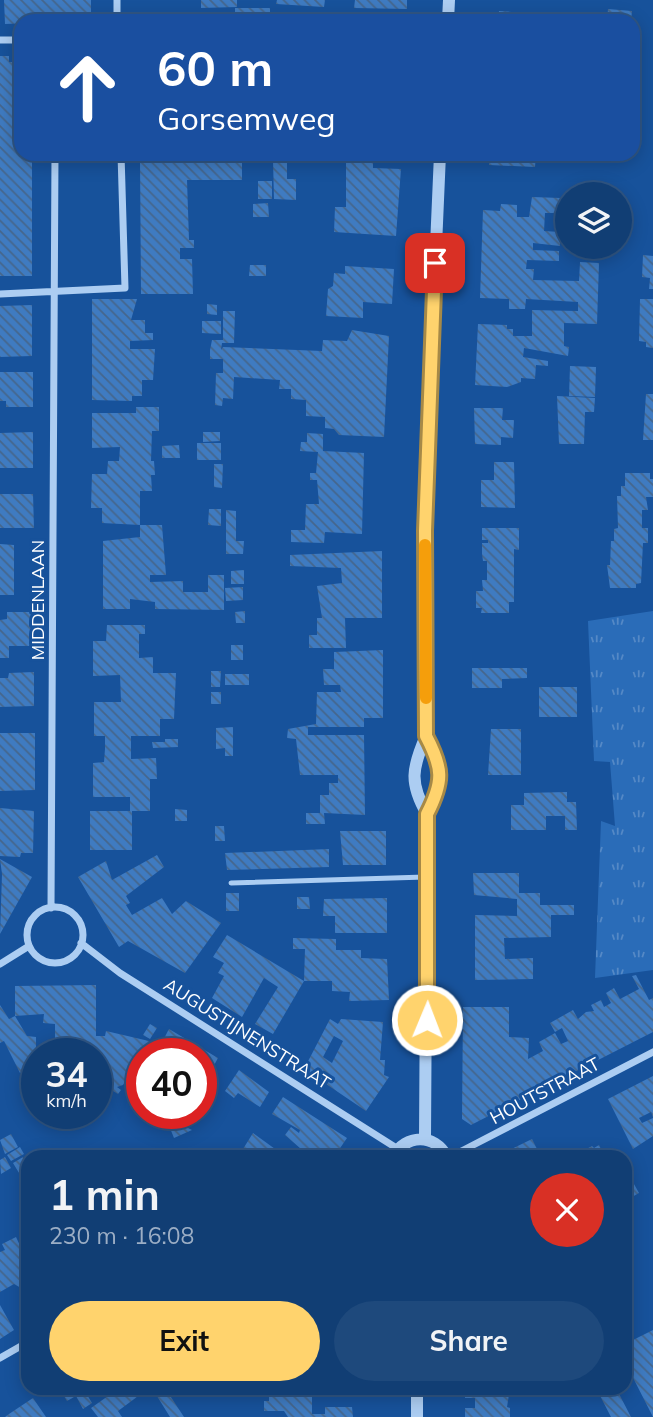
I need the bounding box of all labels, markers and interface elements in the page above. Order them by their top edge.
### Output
text: 60 m [157,37,273,98]
icon: ahead [42,42,133,133]
text: Gorsemweg [157,98,336,138]
map controls [555,182,632,259]
button: layers [555,182,632,259]
pin [405,233,465,293]
icon: arrive [416,244,454,282]
street label: MIDDENLAAN [26,540,49,660]
street label: AUGUSTIJNENSTRAAT [160,973,335,1094]
position arrow [390,983,464,1057]
speed limit sign: 40 [126,1038,217,1129]
text: 34 [45,1052,88,1096]
street label: HOUTSTRAAT [486,1052,604,1129]
text: km/h [46,1089,87,1112]
text: 1 min [49,1168,160,1221]
button: close [530,1173,604,1247]
text: 230 m · 16:08 [49,1221,194,1250]
button: Exit [49,1301,320,1381]
button: Share [334,1301,604,1381]

